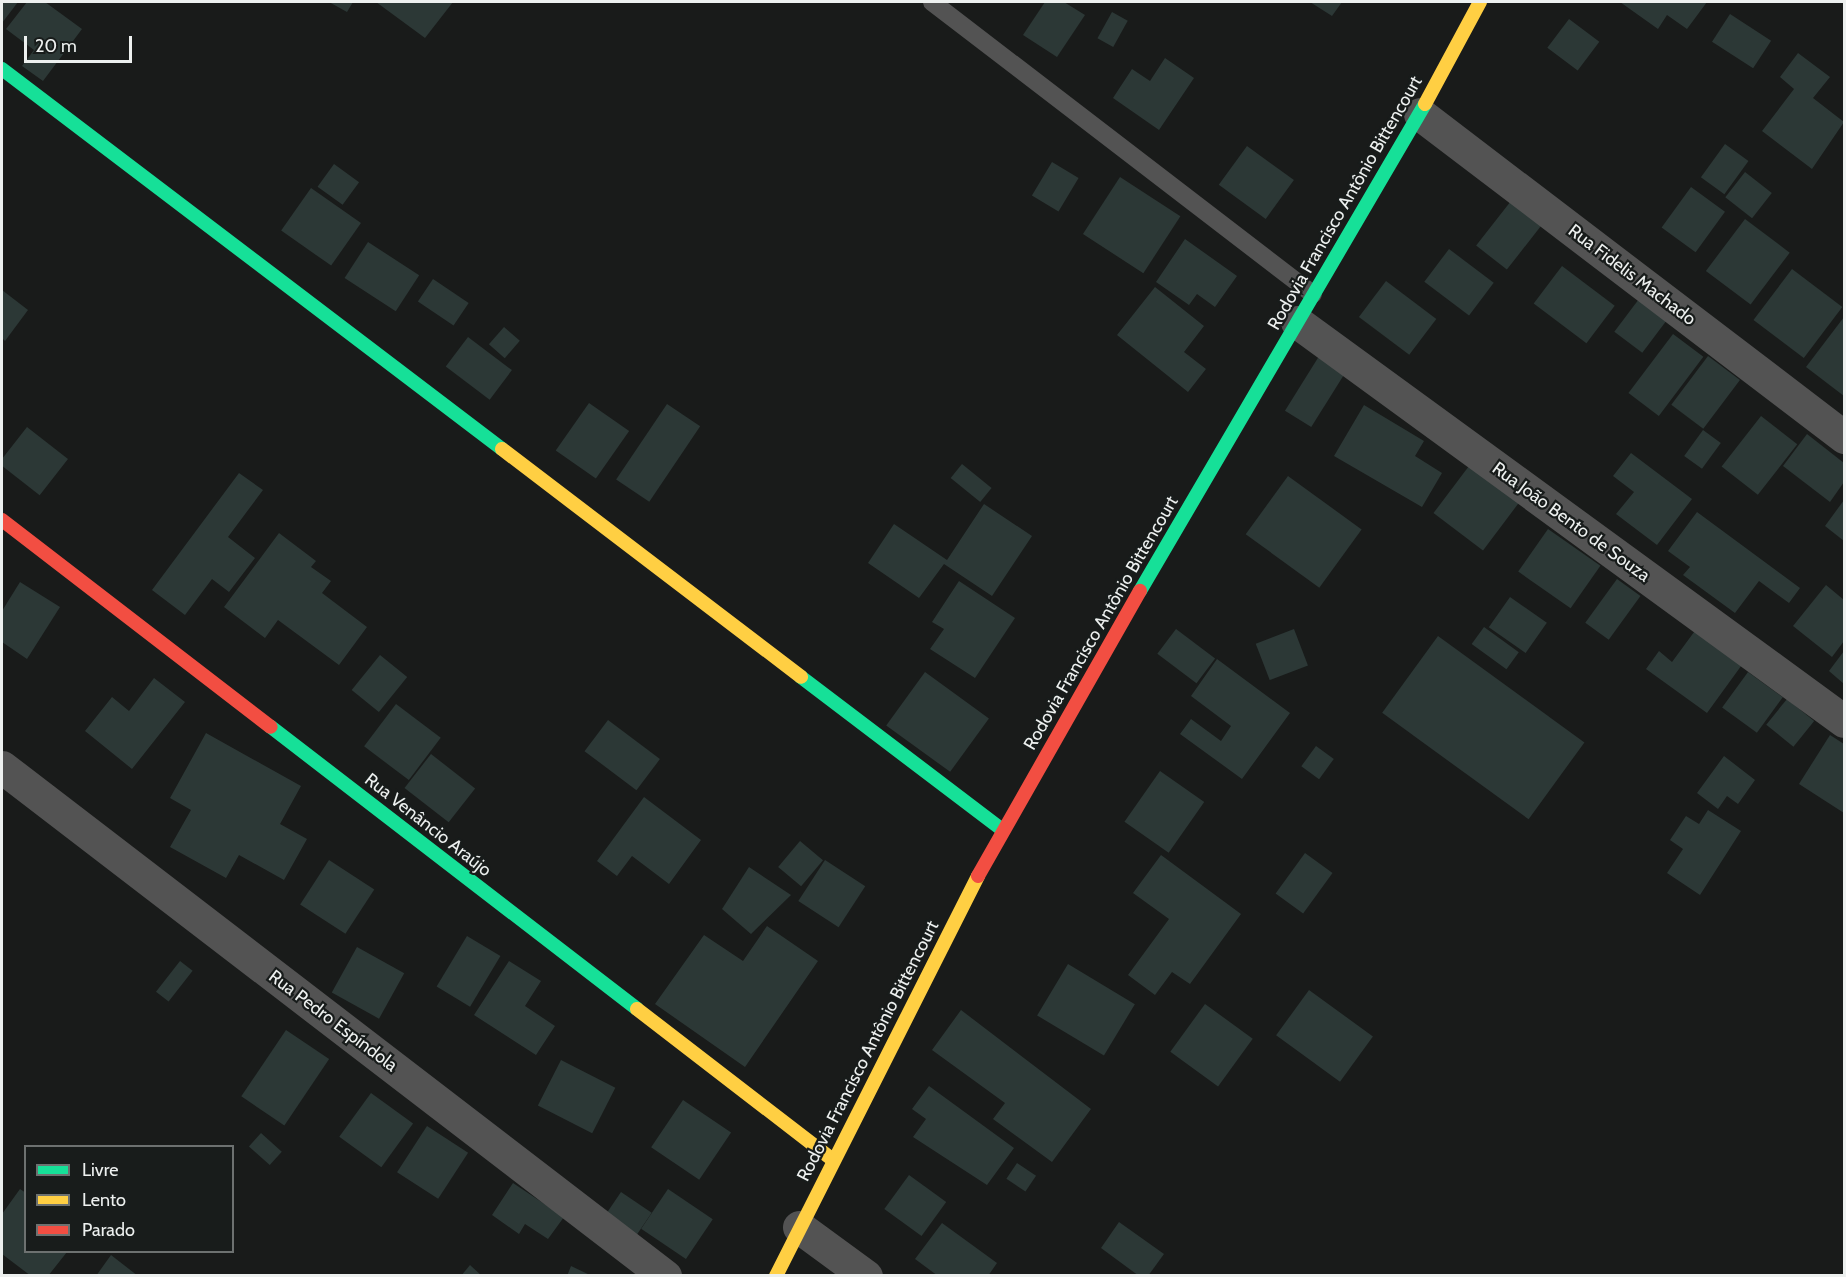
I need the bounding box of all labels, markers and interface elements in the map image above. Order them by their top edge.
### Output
scale bar [27,24,135,62]
text: 20 m [35,35,77,57]
street label: Rodovia Francisco Antônio Bittencourt [1263,72,1427,334]
street label: Rua Fidelis Machado [1564,220,1700,330]
street label: Rua João Bento de Souza [1488,458,1654,586]
street label: Rodovia Francisco Antônio Bittencourt [1019,492,1183,754]
street label: Rua Venâncio Araújo [360,769,496,881]
street label: Rodovia Francisco Antônio Bittencourt [793,917,943,1185]
street label: Rua Pedro Espíndola [264,966,402,1076]
legend [24,1145,234,1253]
text: Livre [82,1159,118,1181]
text: Lento [82,1189,126,1211]
text: Parado [82,1219,135,1241]

